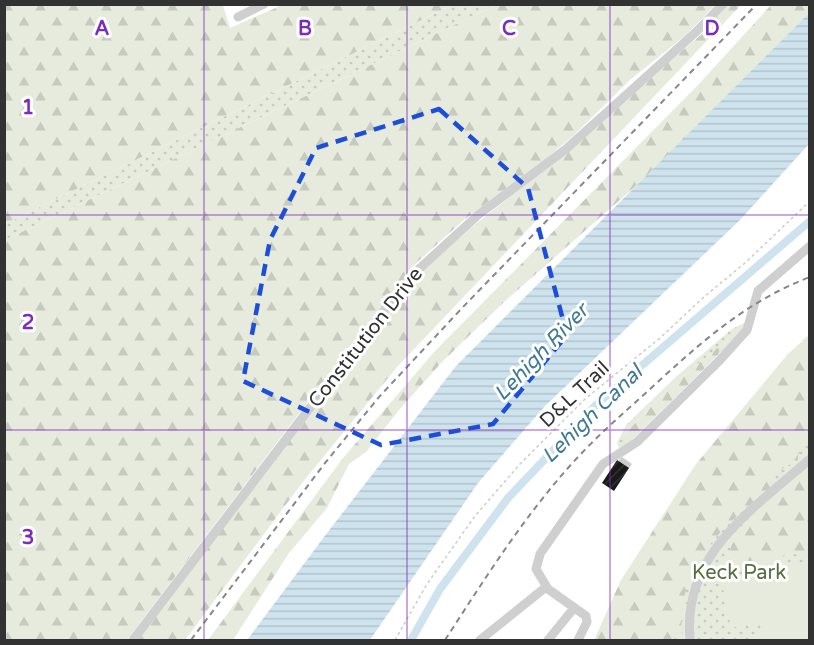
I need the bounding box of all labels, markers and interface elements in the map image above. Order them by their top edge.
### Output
text: A [95,17,110,41]
text: B [298,17,312,41]
text: C [502,17,516,41]
text: D [704,17,720,41]
text: 1 [22,96,34,120]
street label: Constitution Drive [304,263,428,413]
water label: Lehigh River [489,297,596,406]
text: 2 [22,311,34,335]
street label: D&L Trail [535,357,614,433]
water label: Lehigh Canal [537,358,650,468]
text: 3 [22,526,34,550]
park label: Keck Park [692,561,786,585]

